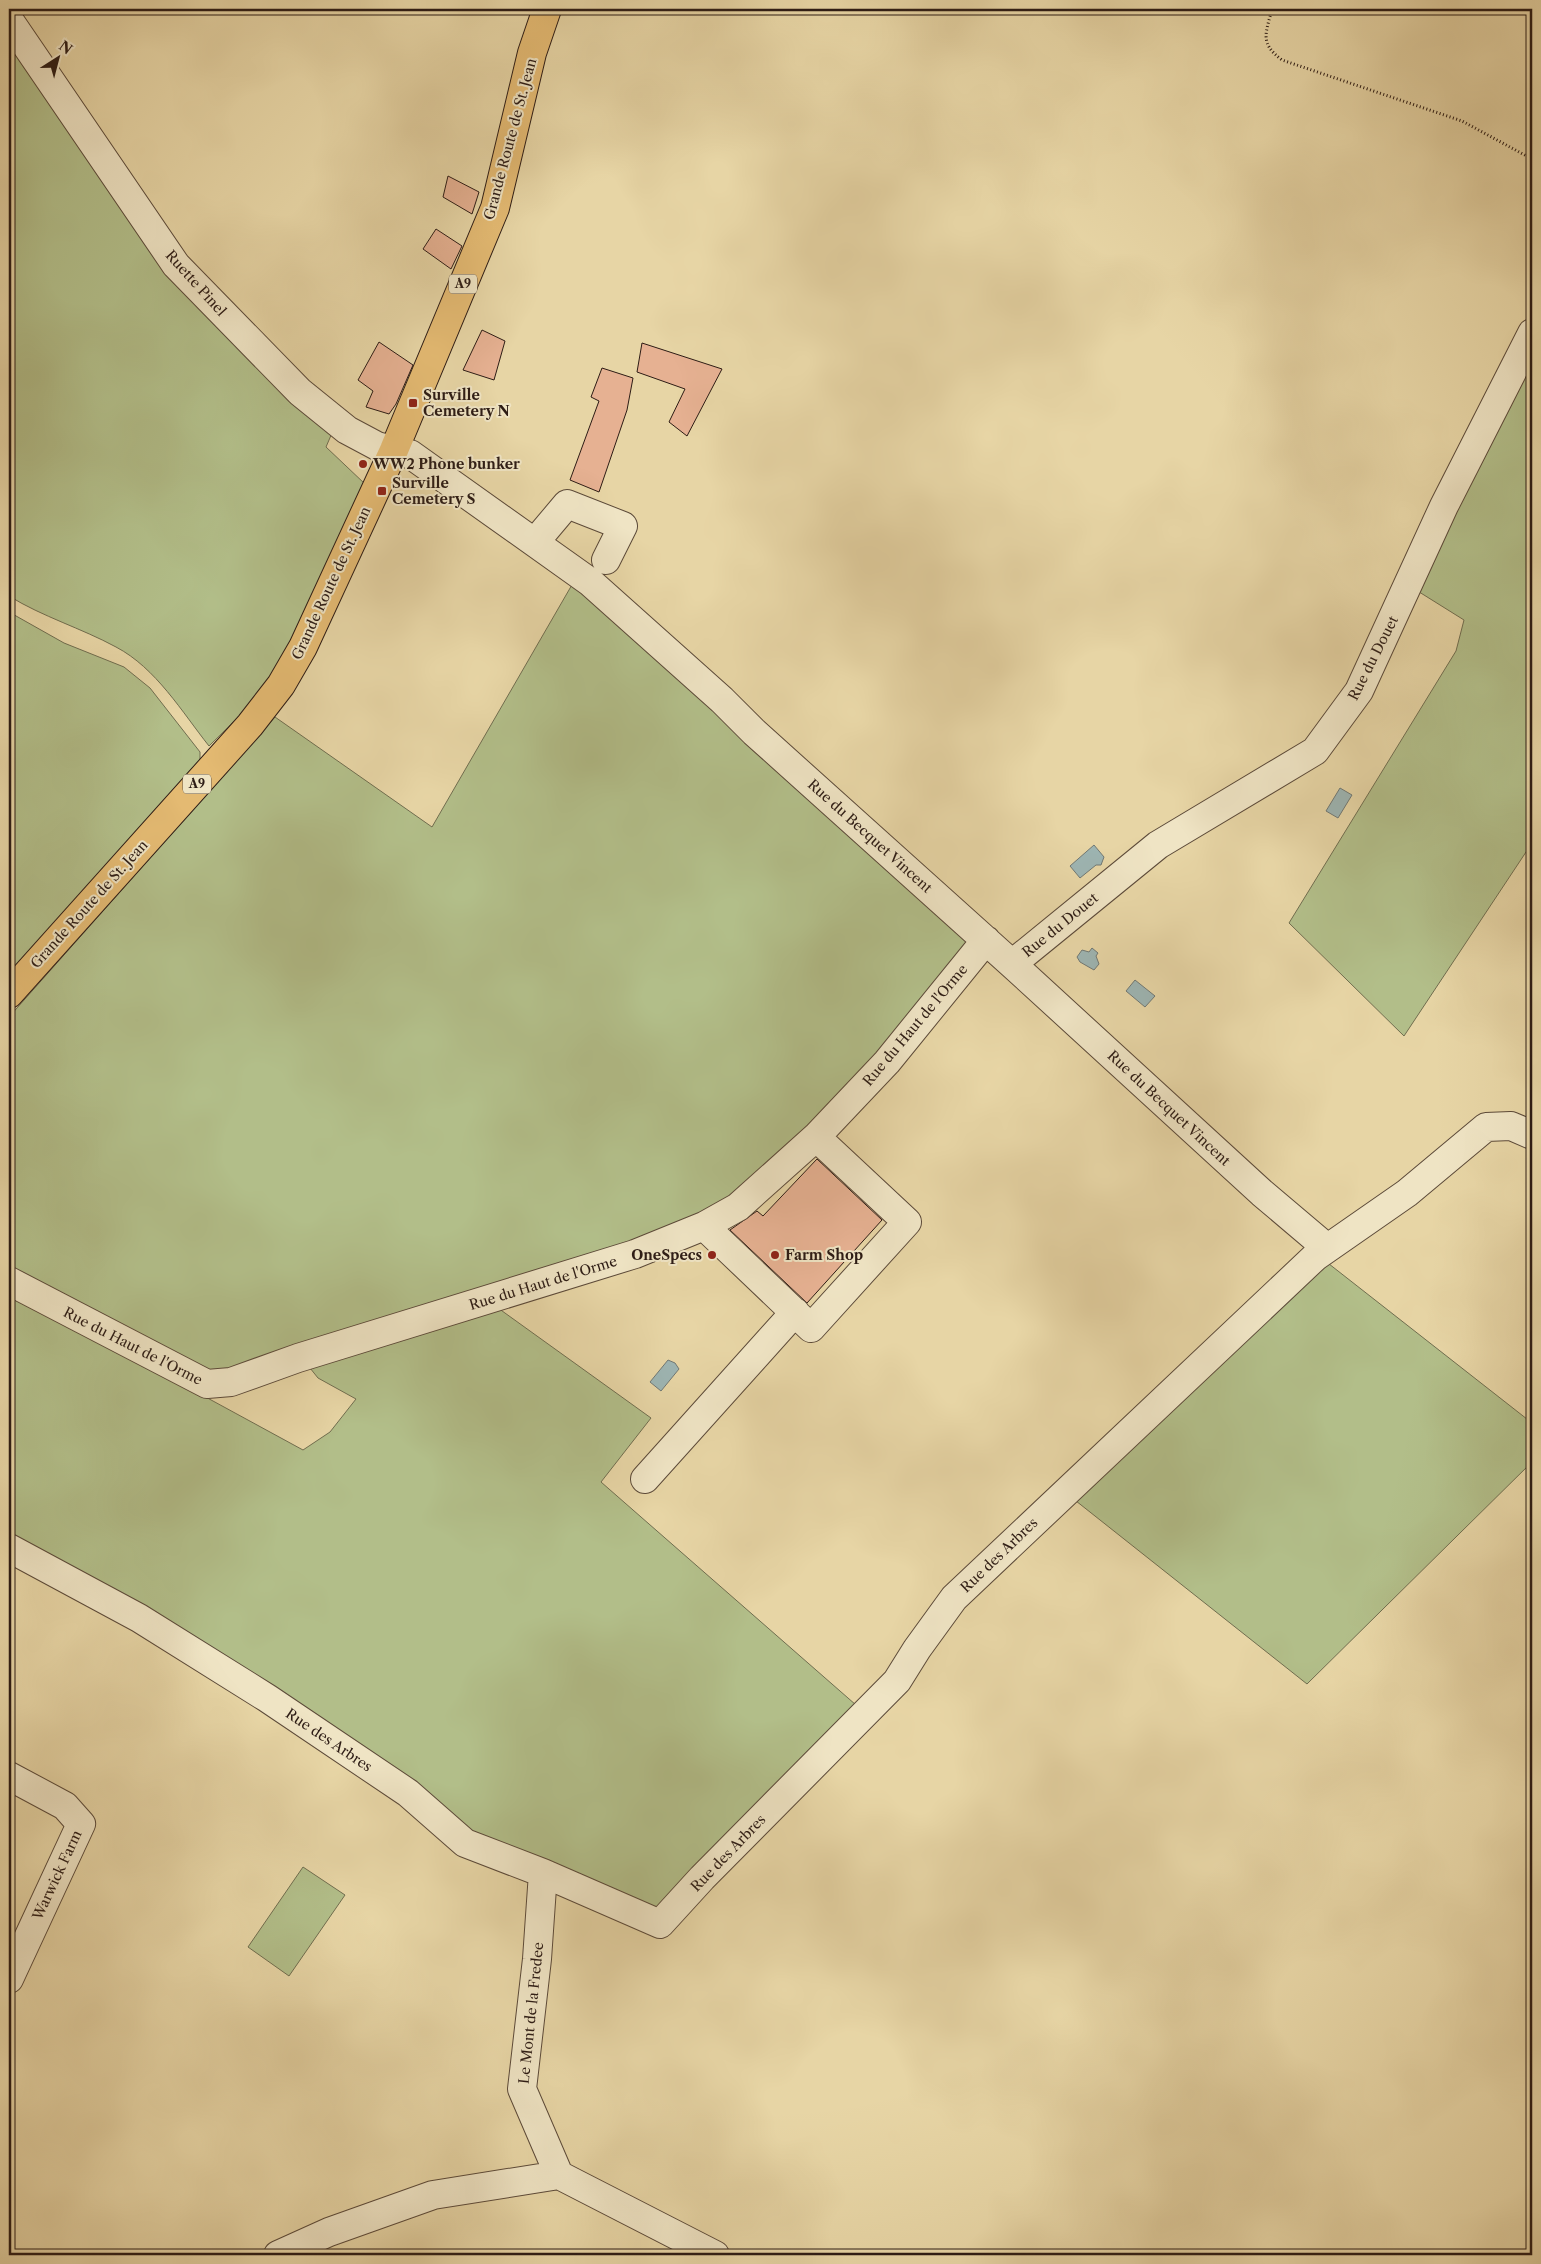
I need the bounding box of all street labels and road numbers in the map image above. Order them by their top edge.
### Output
street label: Grande Route de St. Jean [480,56,540,222]
street label: Ruette Pinel [162,246,230,320]
road number: A9 [449,274,477,294]
street label: Grande Route de St. Jean [288,503,375,662]
street label: Rue du Douet [1344,613,1402,703]
road number: A9 [183,774,211,794]
street label: Rue du Becquet Vincent [804,775,936,897]
street label: Grande Route de St. Jean [27,836,152,972]
street label: Rue du Douet [1018,889,1102,961]
street label: Rue du Haut de l'Orme [859,960,971,1090]
street label: Rue du Becquet Vincent [1104,1046,1234,1170]
street label: Rue du Haut de l'Orme [467,1252,619,1314]
street label: Rue du Haut de l'Orme [60,1303,206,1389]
street label: Rue des Arbres [957,1514,1041,1596]
street label: Rue des Arbres [282,1704,376,1776]
street label: Rue des Arbres [687,1811,769,1895]
street label: Warwick Farm [28,1827,86,1924]
street label: Le Mont de la Fredee [515,1941,547,2085]

